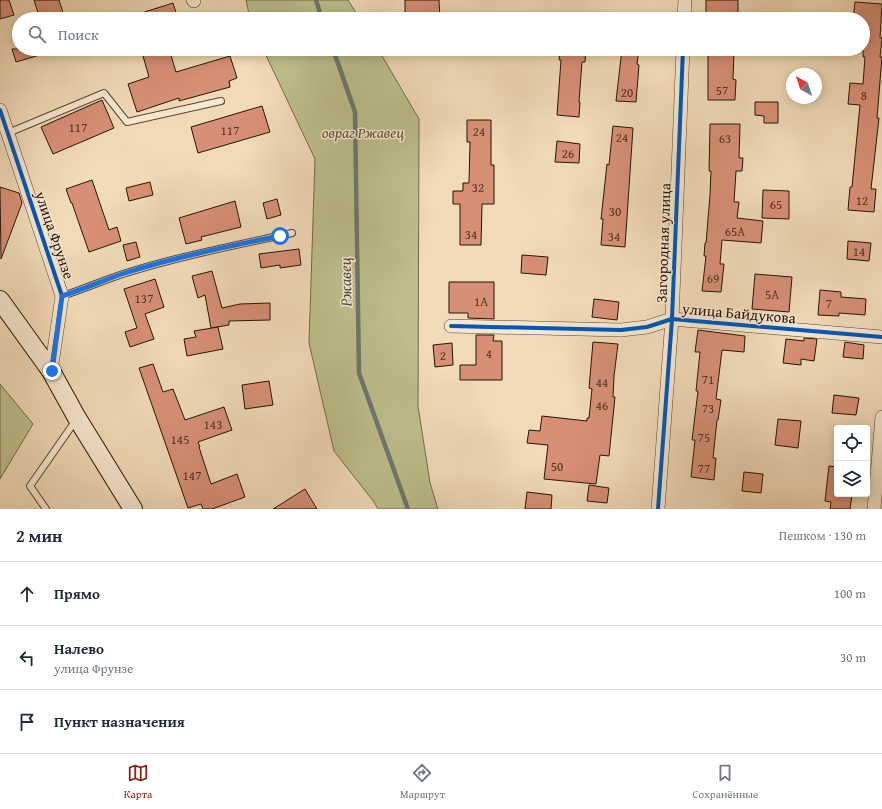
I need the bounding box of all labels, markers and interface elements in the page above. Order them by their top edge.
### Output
search box [12,12,870,56]
icon: search [26,23,48,45]
text: Поиск [58,24,99,45]
north arrow [786,68,822,104]
house number: 57 [716,81,728,100]
house number: 20 [621,83,633,102]
house number: 8 [861,86,867,105]
house number: 117 [69,118,87,137]
house number: 117 [221,121,239,140]
park label: овраг Ржавец [322,122,404,143]
house number: 24 [473,122,485,141]
house number: 24 [616,128,628,147]
house number: 63 [719,129,731,148]
house number: 26 [562,144,574,163]
house number: 32 [472,178,484,197]
street label: Загородная улица [650,182,676,303]
street label: улица Фрунзе [30,187,80,282]
house number: 12 [856,191,868,210]
house number: 65 [770,195,782,214]
house number: 30 [609,202,621,221]
house number: 65А [725,222,745,241]
house number: 34 [465,225,477,244]
route start [271,227,289,245]
house number: 34 [608,227,620,246]
house number: 14 [853,242,865,261]
water label: Ржавец [333,257,357,308]
house number: 69 [707,269,719,288]
house number: 5А [765,285,779,304]
house number: 137 [135,289,153,308]
house number: 1А [474,292,488,311]
house number: 7 [826,294,832,313]
street label: улица Байдукова [680,297,798,329]
house number: 4 [486,344,492,363]
house number: 2 [440,346,446,365]
route end [43,362,61,380]
house number: 71 [702,370,714,389]
house number: 44 [596,373,608,392]
house number: 46 [596,396,608,415]
house number: 73 [702,399,714,418]
house number: 143 [204,415,222,434]
map controls [834,425,870,497]
button: locate [834,425,870,461]
house number: 75 [698,428,710,447]
house number: 145 [171,430,189,449]
house number: 50 [551,457,563,476]
house number: 77 [698,459,710,478]
button: layers [834,461,870,497]
house number: 147 [183,466,201,485]
text: 2 мин [16,523,62,548]
text: Пешком · 130 m [779,526,866,545]
icon: ahead [16,583,38,605]
text: Прямо [54,583,100,604]
text: 100 m [834,584,866,603]
text: Налево [54,638,104,659]
icon: left [16,647,38,669]
text: 30 m [840,648,866,667]
text: улица Фрунзе [54,659,133,678]
icon: arrive [16,711,38,733]
text: Пункт назначения [54,711,185,732]
tab: Карта [124,762,152,802]
tab: Маршрут [400,762,445,802]
tab: Сохранённые [693,762,758,802]

